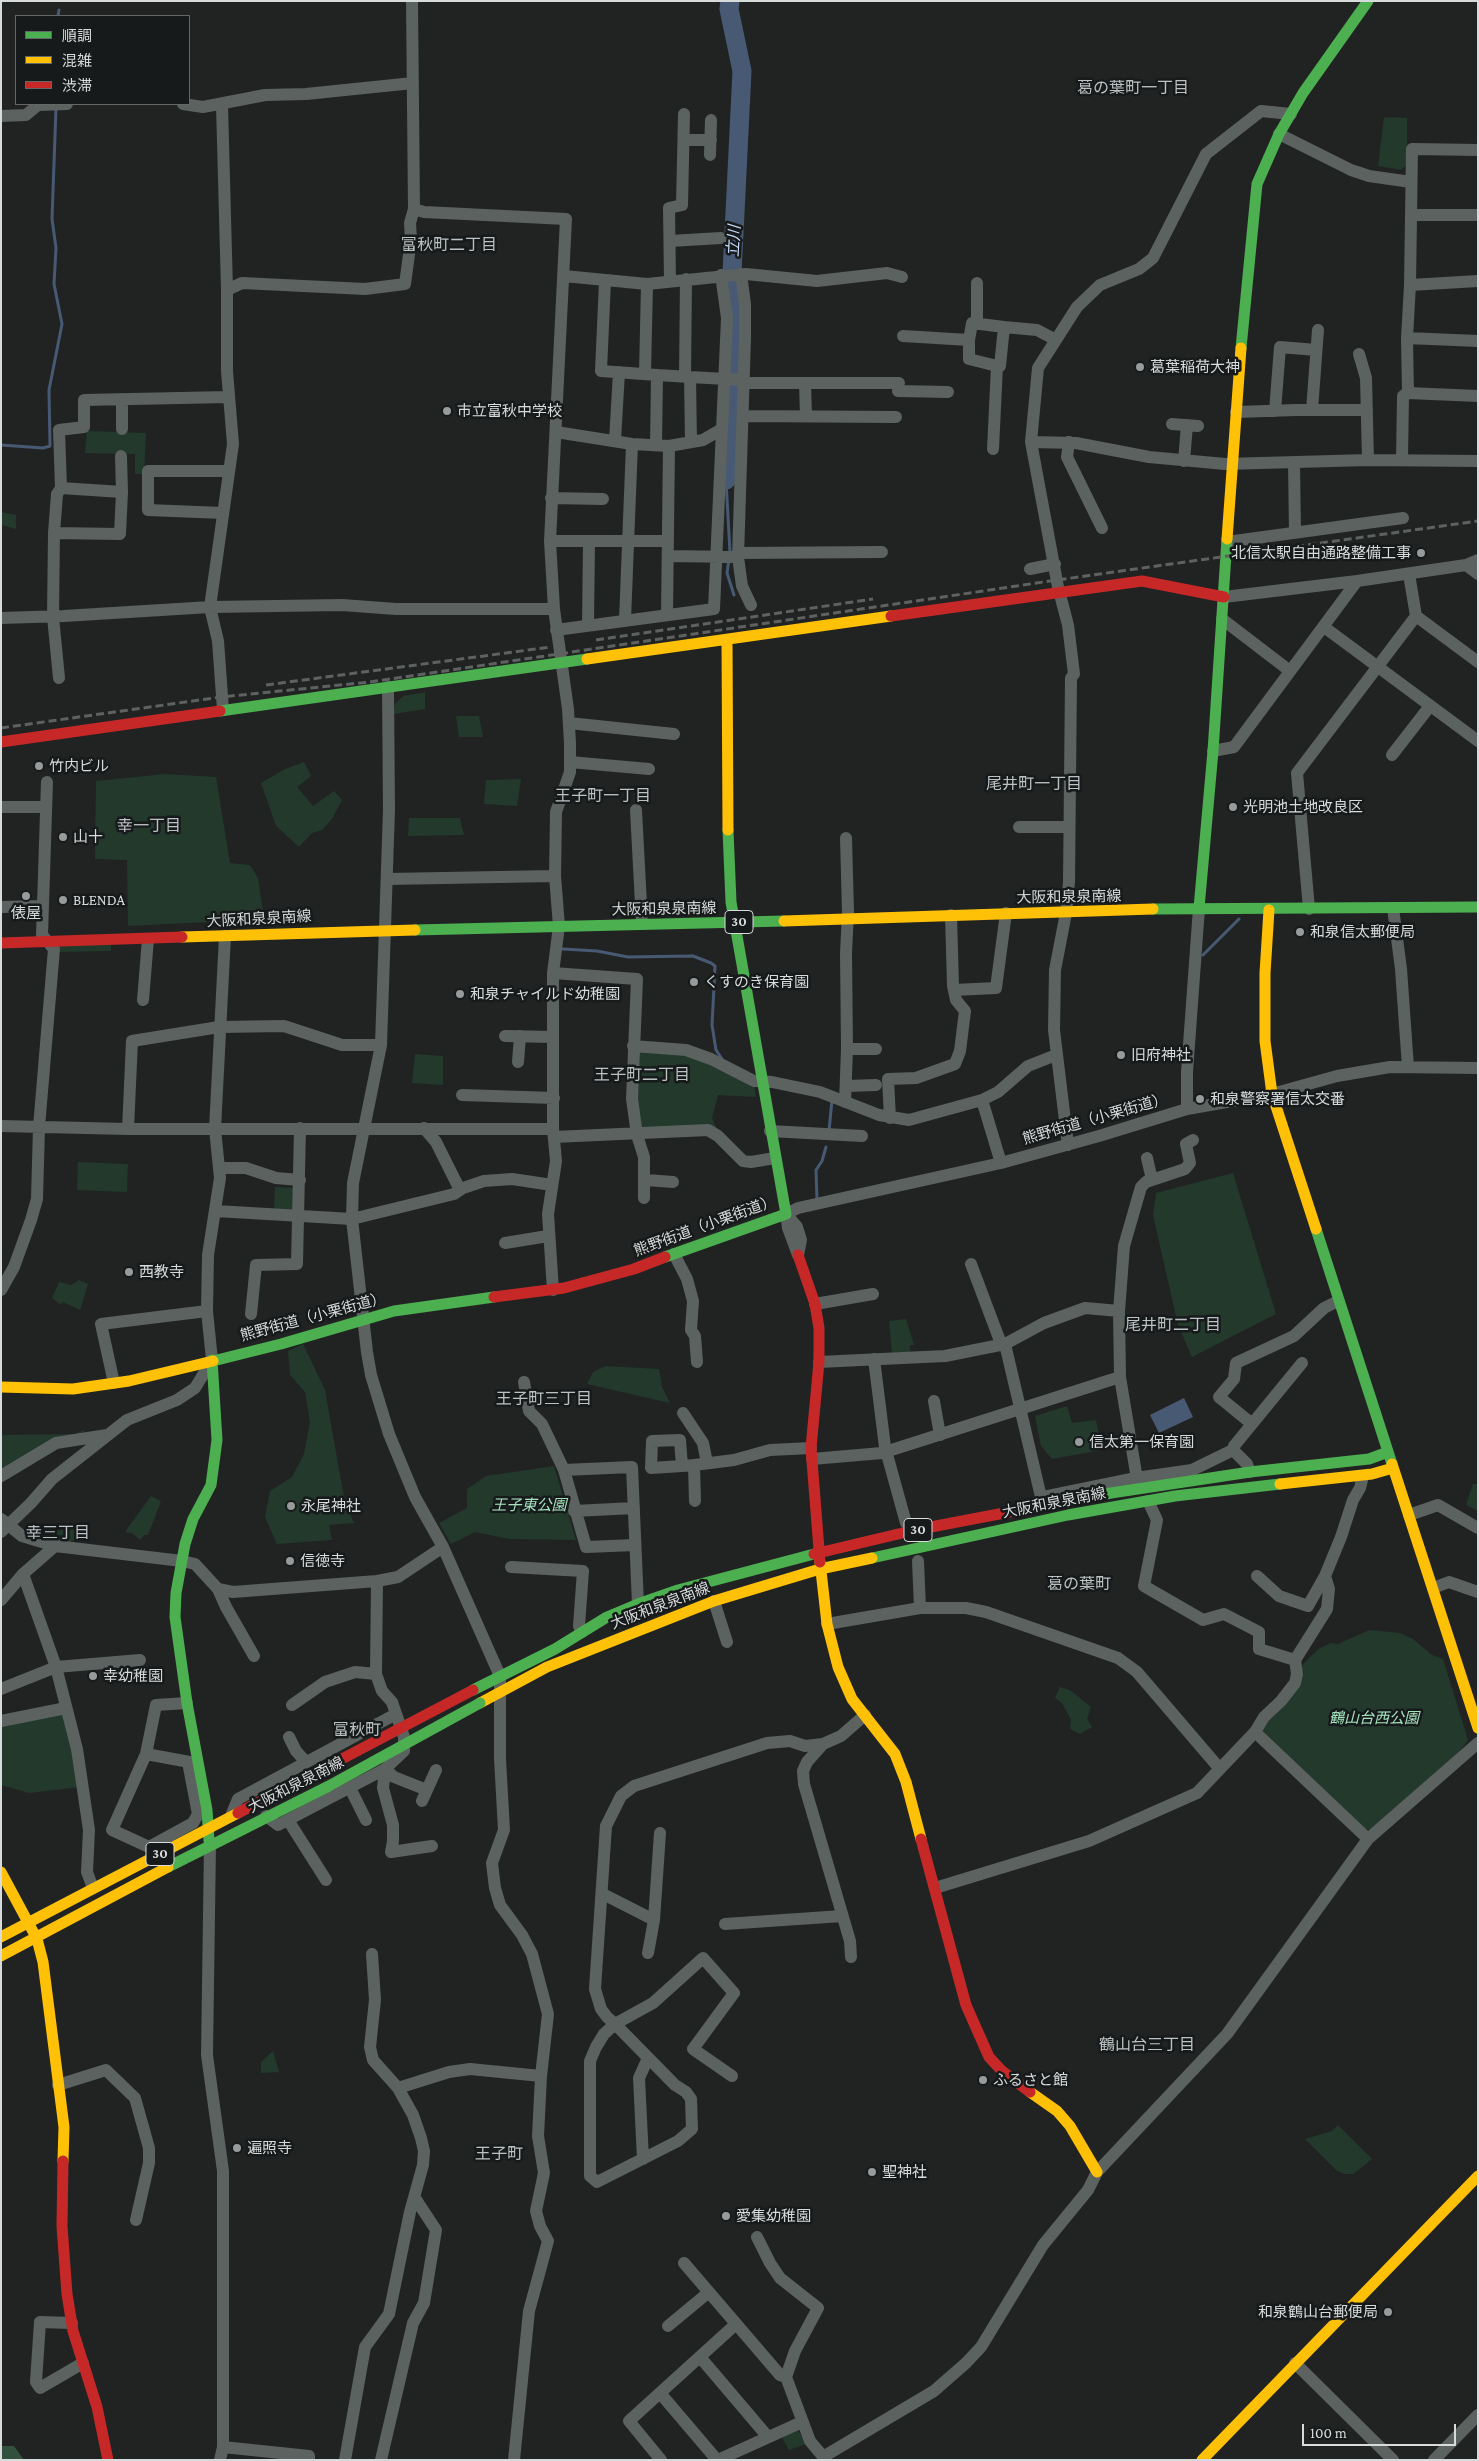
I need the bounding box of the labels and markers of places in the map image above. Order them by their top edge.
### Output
place label: 葛葉稲荷大神 [1150,358,1240,376]
marker: 葛葉稲荷大神 [1134,361,1146,373]
place label: 市立富秋中学校 [457,402,562,420]
marker: 市立富秋中学校 [441,405,453,417]
place label: 北信太駅自由通路整備工事 [1231,544,1411,562]
marker: 北信太駅自由通路整備工事 [1415,547,1427,559]
place label: 竹内ビル [49,757,109,775]
marker: 竹内ビル [33,760,45,772]
place label: 光明池土地改良区 [1243,798,1363,816]
marker: 光明池土地改良区 [1227,801,1239,813]
place label: 山十 [73,828,103,846]
marker: 山十 [57,831,69,843]
marker: 俵屋 [20,890,32,902]
place label: BLENDA [73,891,125,909]
marker: BLENDA [57,894,69,906]
place label: 俵屋 [11,904,41,922]
place label: 和泉信太郵便局 [1310,923,1415,941]
marker: 和泉信太郵便局 [1294,926,1306,938]
place label: くすのき保育園 [704,973,809,991]
marker: くすのき保育園 [688,976,700,988]
place label: 和泉チャイルド幼稚園 [470,985,620,1003]
marker: 和泉チャイルド幼稚園 [454,988,466,1000]
place label: 旧府神社 [1131,1046,1191,1064]
marker: 旧府神社 [1115,1049,1127,1061]
place label: 和泉警察署信太交番 [1210,1090,1345,1108]
marker: 和泉警察署信太交番 [1194,1093,1206,1105]
place label: 西教寺 [139,1263,184,1281]
marker: 西教寺 [123,1266,135,1278]
place label: 信太第一保育園 [1089,1433,1194,1451]
marker: 信太第一保育園 [1073,1436,1085,1448]
place label: 永尾神社 [301,1497,361,1515]
marker: 永尾神社 [285,1500,297,1512]
place label: 信徳寺 [300,1552,345,1570]
marker: 信徳寺 [284,1555,296,1567]
place label: 幸幼稚園 [103,1667,163,1685]
marker: 幸幼稚園 [87,1670,99,1682]
place label: ふるさと館 [993,2071,1068,2089]
marker: ふるさと館 [977,2074,989,2086]
place label: 遍照寺 [247,2139,292,2157]
marker: 遍照寺 [231,2142,243,2154]
place label: 聖神社 [882,2163,927,2181]
marker: 聖神社 [866,2166,878,2178]
place label: 愛集幼稚園 [736,2207,811,2225]
marker: 愛集幼稚園 [720,2210,732,2222]
place label: 和泉鶴山台郵便局 [1258,2303,1378,2321]
marker: 和泉鶴山台郵便局 [1382,2306,1394,2318]

